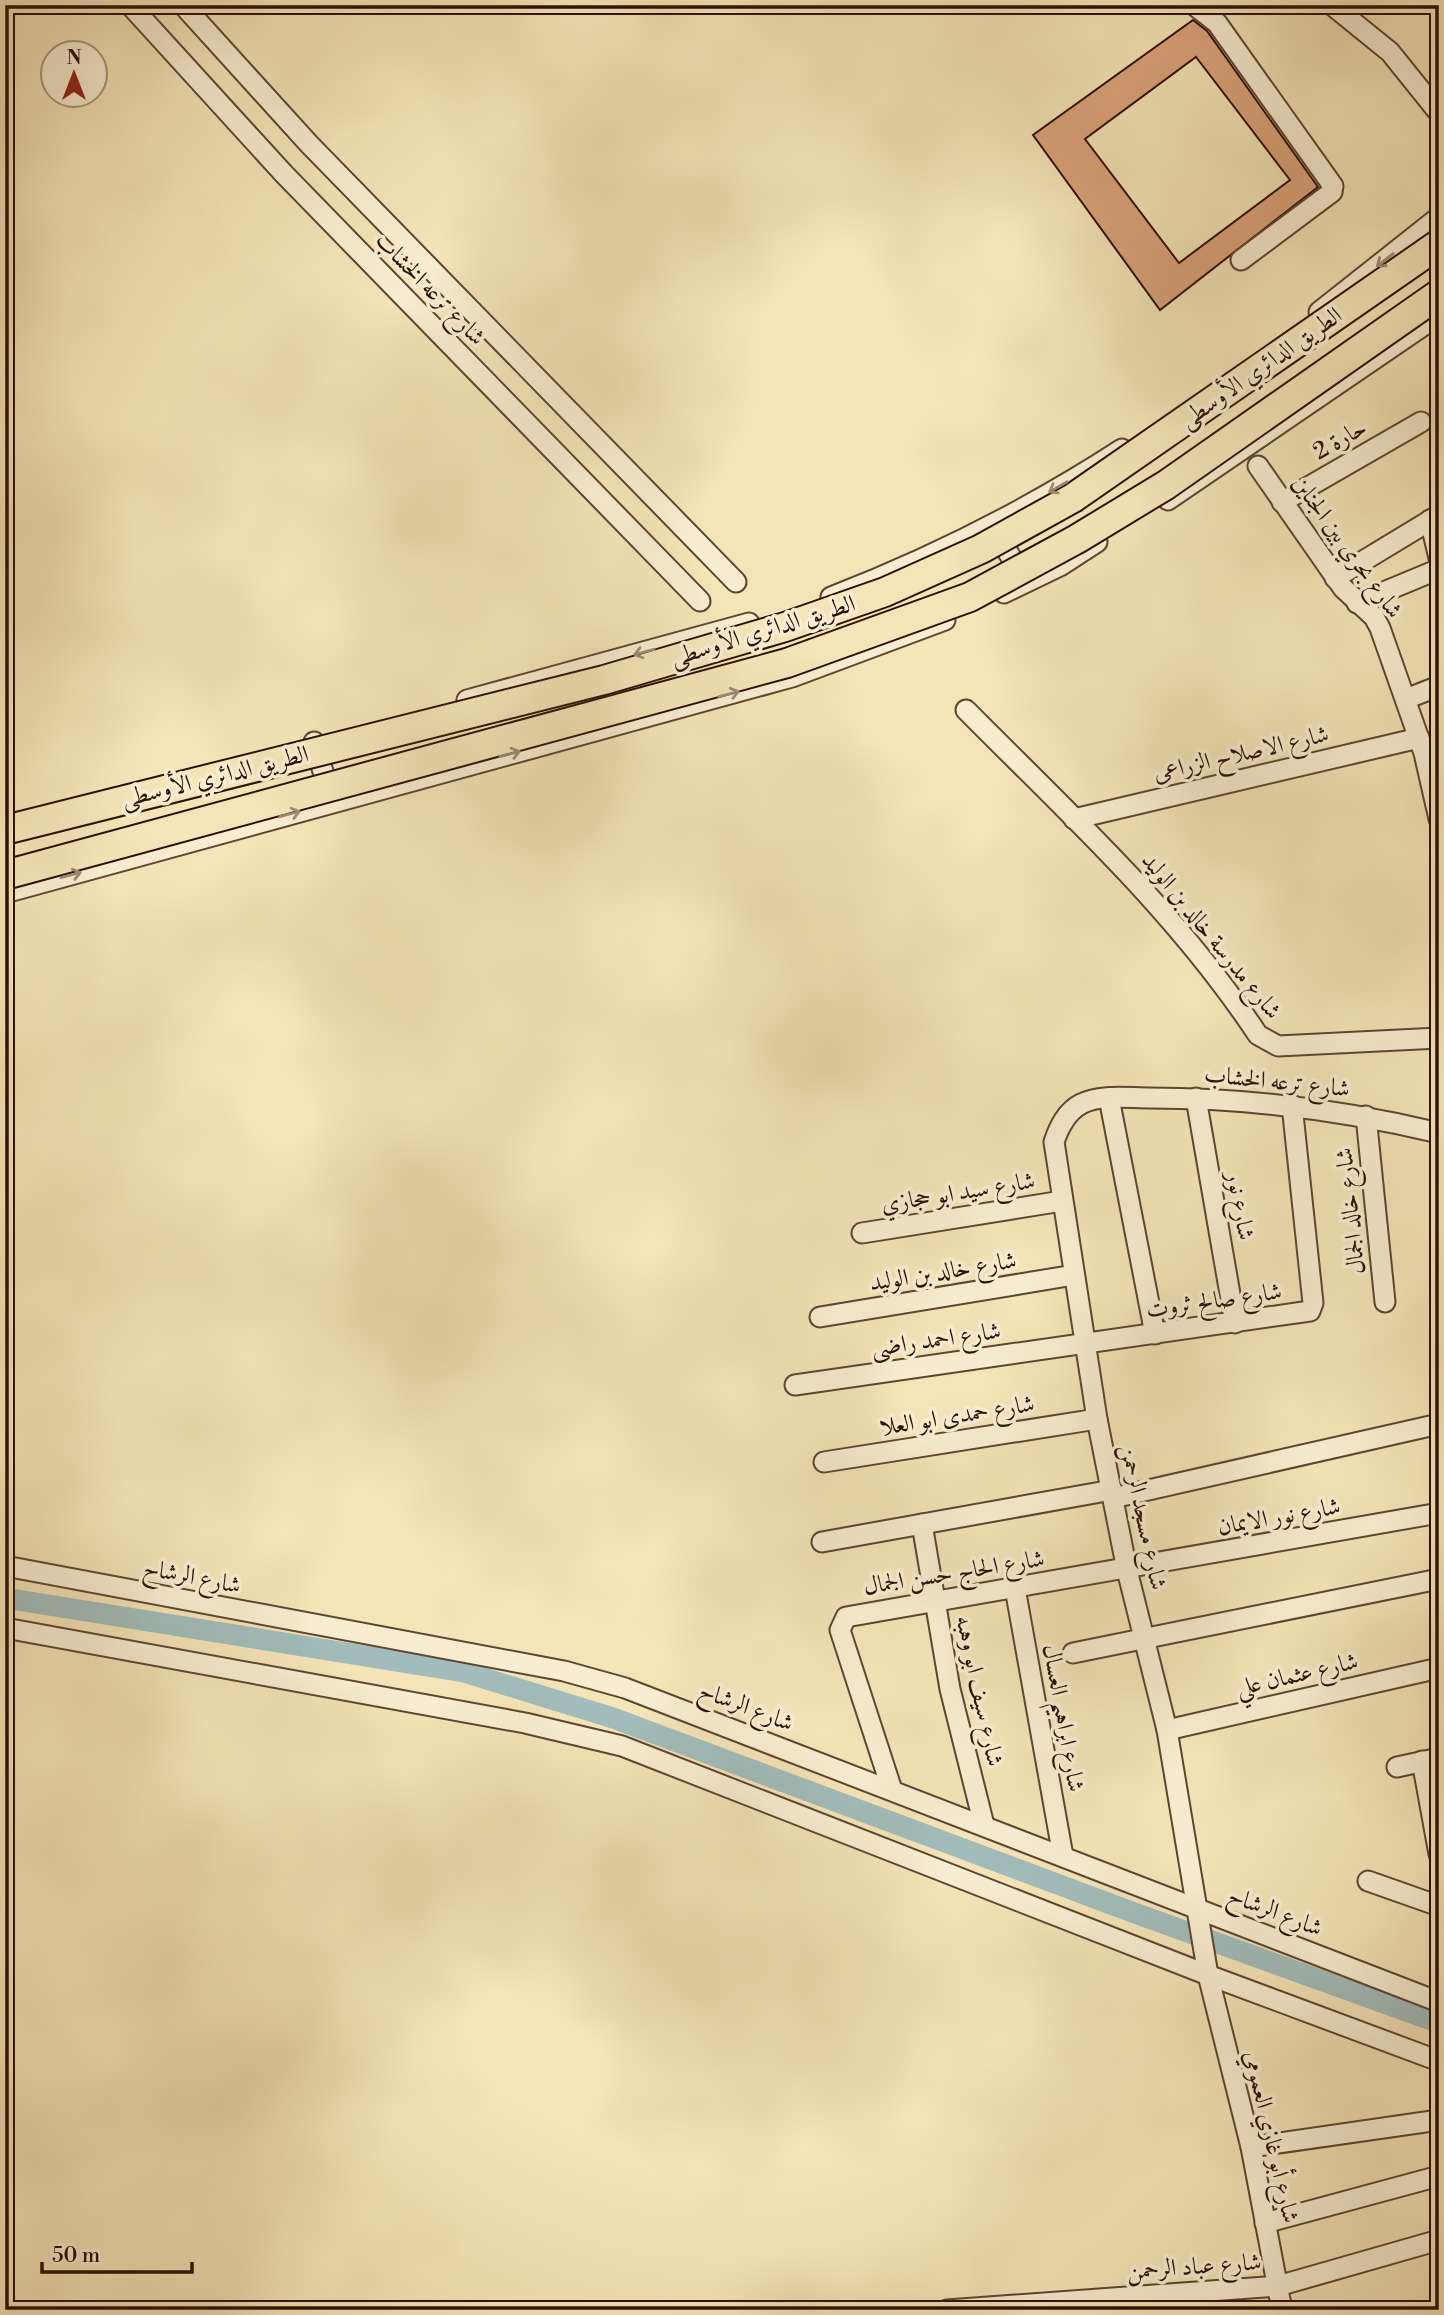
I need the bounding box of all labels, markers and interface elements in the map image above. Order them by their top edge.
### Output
north arrow [38,38,108,108]
text: N [66,46,82,70]
street label: شارع ترعه الخشاب [366,226,492,355]
one-way arrow [1377,252,1395,267]
street label: الطريق الدائري الأوسطى [1173,299,1350,438]
street label: حارة 2 [1308,413,1372,467]
street label: شارع بحري بين الجناين [1282,469,1409,627]
one-way arrow [1048,480,1068,494]
street label: الطريق الدائري الأوسطى [666,587,860,676]
one-way arrow [633,647,655,660]
one-way arrow [717,687,740,700]
street label: شارع الاصلاح الزراعى [1150,719,1333,794]
street label: الطريق الدائري الأوسطى [118,737,312,818]
one-way arrow [499,747,521,760]
one-way arrow [279,807,301,820]
street label: شارع مدرسة خالد بن الوليد [1131,846,1288,1028]
one-way arrow [59,868,82,881]
street label: شارع ترعه الخشاب [1202,1059,1351,1109]
street label: شارع خالد الجمال [1329,1146,1377,1276]
street label: شارع سيد ابو حجازي [879,1166,1038,1224]
street label: شارع نور [1215,1167,1261,1243]
street label: شارع خالد بن الوليد [867,1246,1019,1302]
street label: شارع صالح ثروت [1144,1277,1284,1329]
street label: شارع احمد راضى [869,1316,1003,1368]
street label: شارع حمدى ابو العلا [877,1389,1037,1447]
street label: شارع مسجد الرحمن [1109,1441,1173,1593]
street label: شارع نور الايمان [1215,1491,1344,1547]
street label: شارع الحاج حسن الجمال [861,1544,1048,1607]
street label: شارع الرشاح [140,1553,243,1606]
street label: شارع سيف ابو وهبه [944,1613,1010,1770]
street label: شارع ابراهيم العسال [1027,1642,1091,1796]
street label: شارع عثمان علي [1233,1646,1363,1710]
street label: شارع الرشاح [693,1675,798,1743]
street label: شارع الرشاح [1222,1880,1327,1948]
street label: شارع أبو غازي العمومي [1233,2047,1308,2227]
scale bar [42,2231,192,2275]
text: 50 m [52,2243,100,2269]
street label: شارع عباد الرحمن [1126,2247,1263,2291]

